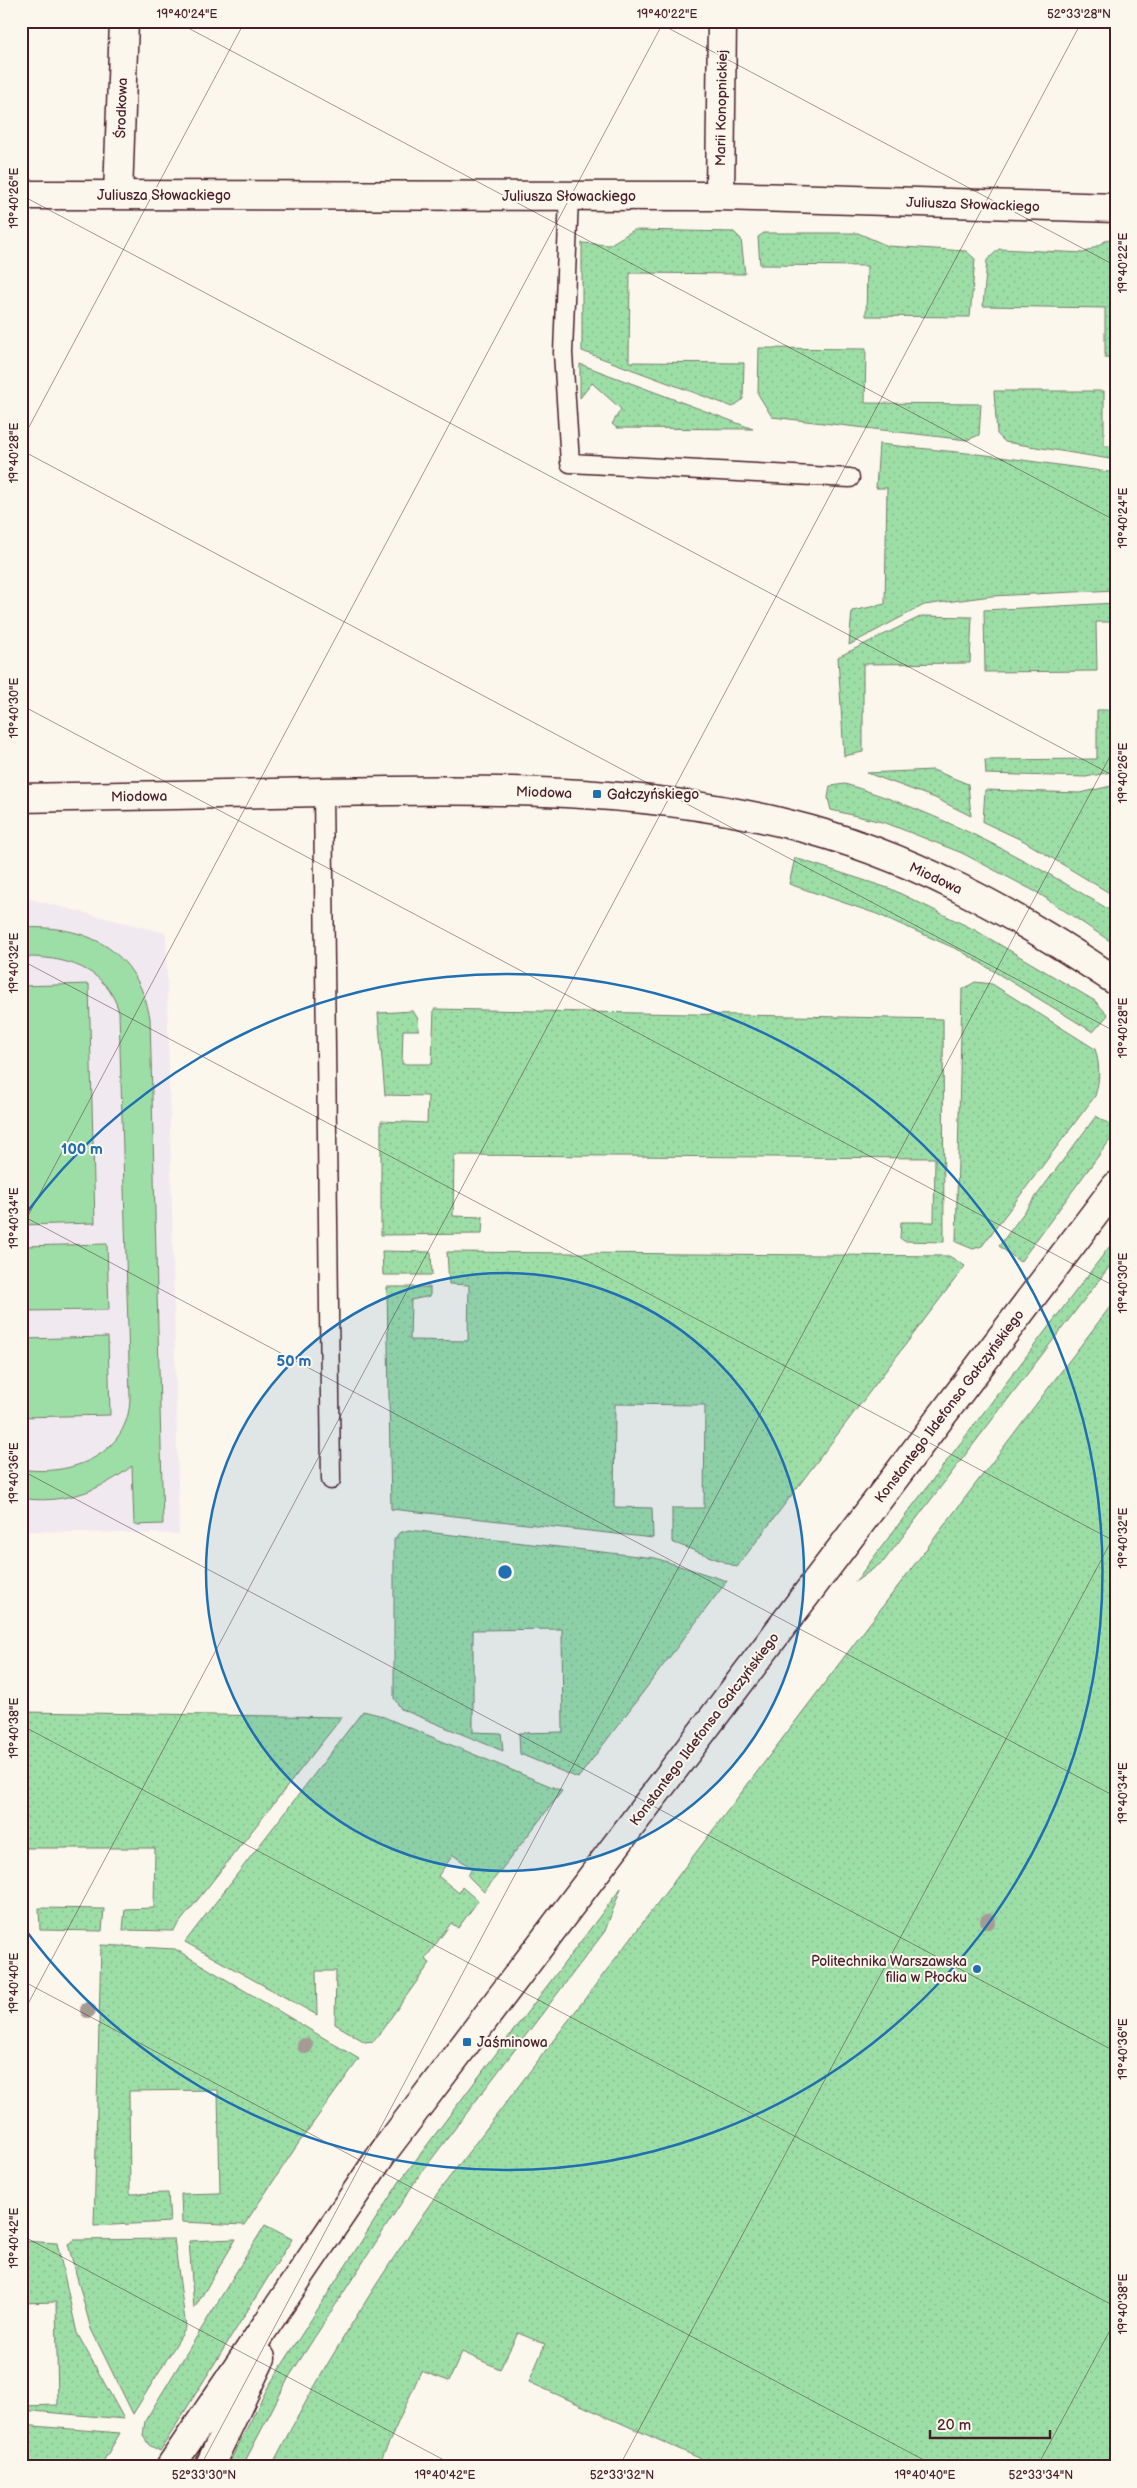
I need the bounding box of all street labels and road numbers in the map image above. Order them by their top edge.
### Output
street label: Marii Konopnickiej [712,50,731,166]
street label: Środkowa [111,77,131,139]
street label: Juliusza Słowackiego [97,187,231,204]
street label: Juliusza Słowackiego [502,188,636,205]
street label: Juliusza Słowackiego [906,194,1040,215]
street label: Miodowa [515,783,573,802]
street label: Miodowa [111,788,167,805]
street label: Miodowa [907,859,965,898]
street label: Konstantego Ildefonsa Gałczyńskiego [871,1306,1028,1506]
street label: Konstantego Ildefonsa Gałczyńskiego [626,1629,783,1829]

